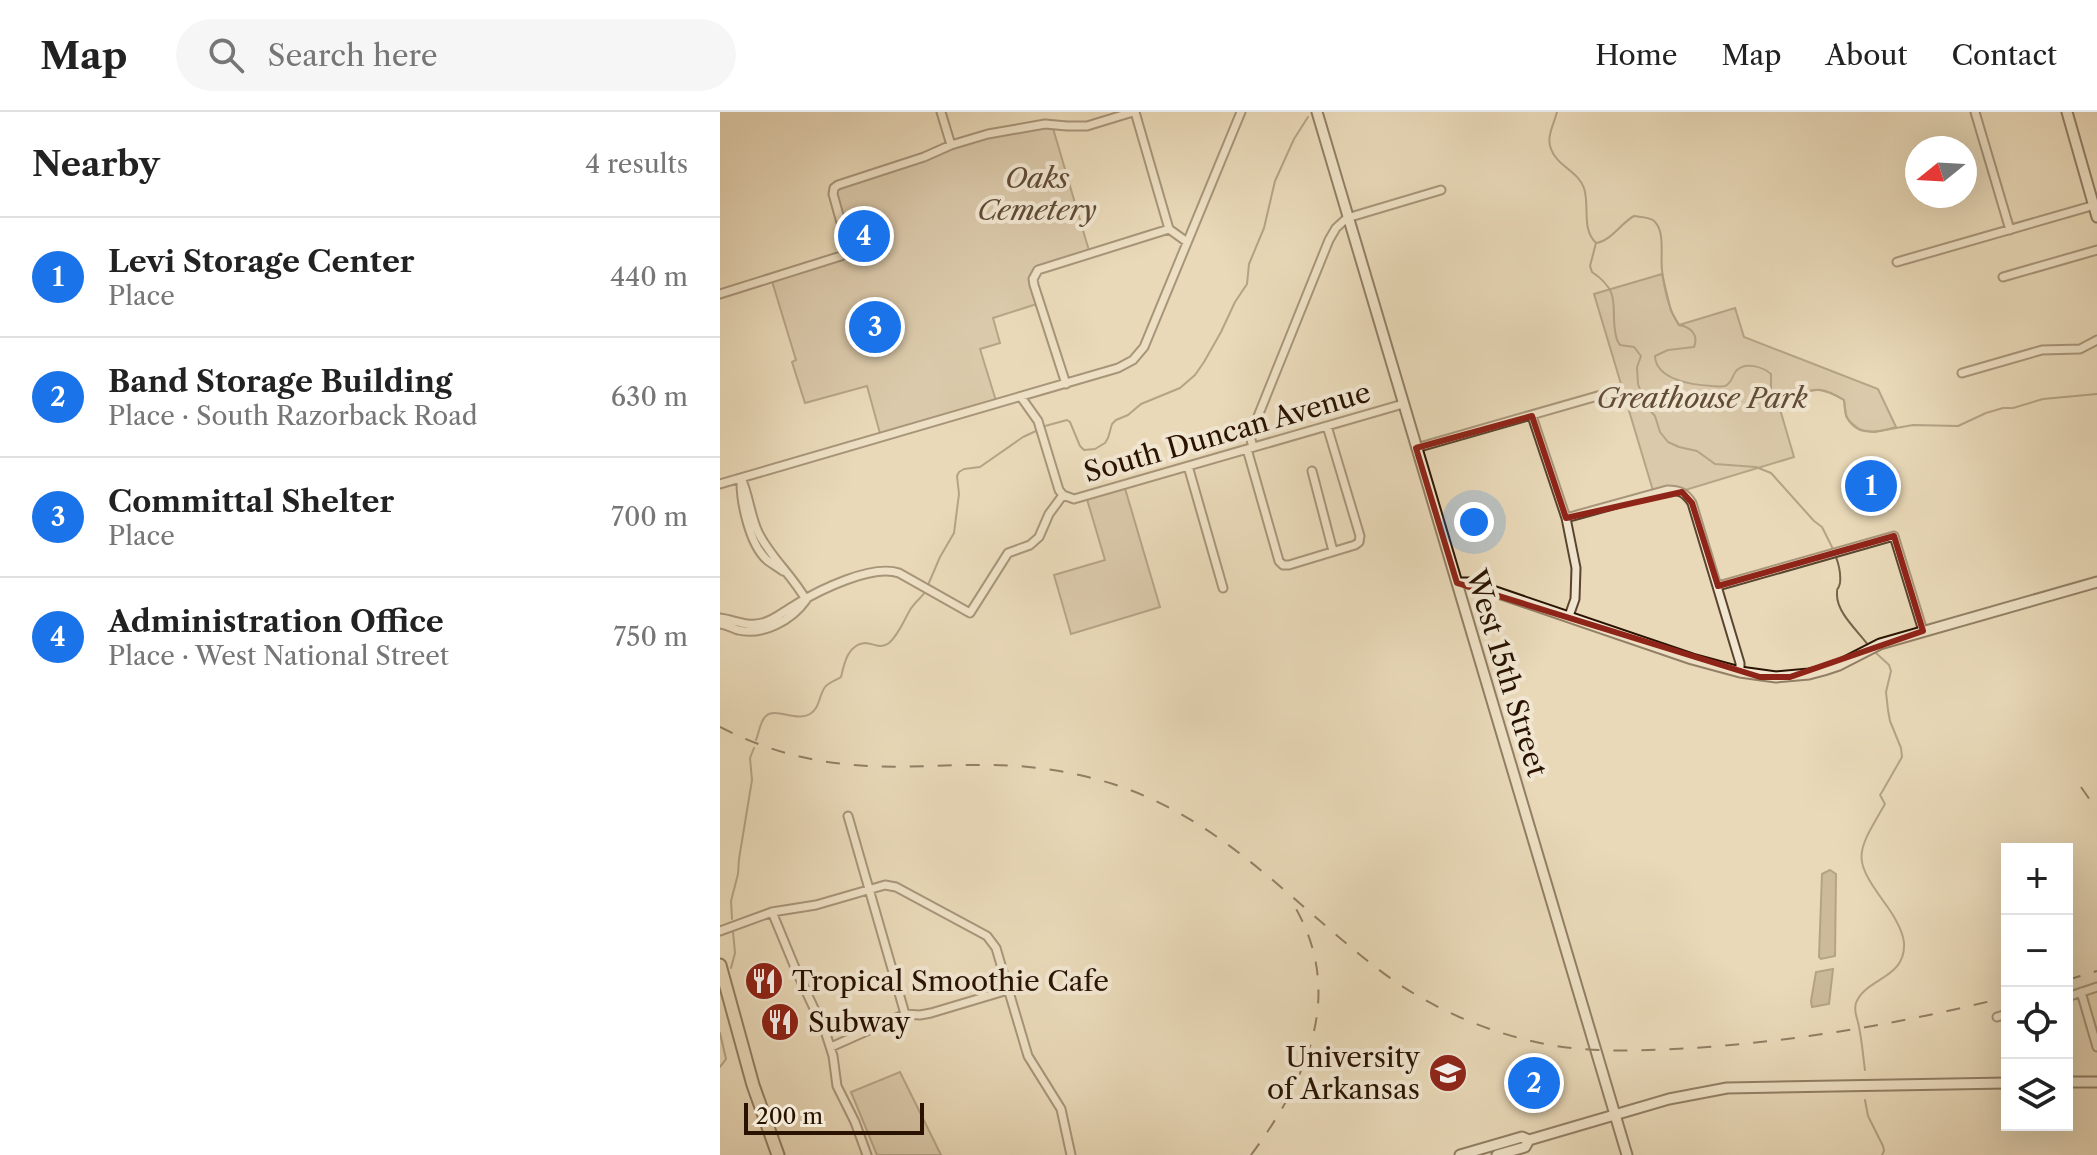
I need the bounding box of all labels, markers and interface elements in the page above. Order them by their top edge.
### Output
search box [176,19,736,91]
text: Map [40,32,128,79]
icon: search [204,33,248,77]
text: Search here [268,37,438,74]
text: Home [1595,38,1677,72]
text: Map [1721,38,1781,72]
text: About [1825,38,1907,72]
text: Contact [1951,38,2057,72]
north arrow [1905,136,1977,208]
text: Nearby [32,143,160,185]
text: 4 results [585,148,688,180]
park label: Oaks Cemetery [977,161,1097,227]
pin: 4 [838,206,890,266]
text: Levi Storage Center [108,243,415,280]
text: 1 [52,261,64,293]
text: 440 m [610,261,688,293]
text: Place [108,280,175,312]
pin: 3 [849,297,901,357]
text: Band Storage Building [108,363,452,400]
street label: South Duncan Avenue [1080,375,1374,489]
text: 2 [50,381,66,413]
text: 630 m [611,381,688,413]
park label: Greathouse Park [1596,381,1808,415]
text: Place · South Razorback Road [108,400,478,432]
pin: 1 [1845,456,1897,516]
text: Committal Shelter [108,483,394,520]
text: 3 [51,501,65,533]
text: 700 m [611,501,688,533]
your location [1454,502,1494,542]
text: Place [108,520,175,552]
street label: West 15th Street [1459,564,1555,781]
text: Administration Office [108,603,444,640]
text: 4 [50,621,66,653]
text: 750 m [613,621,688,653]
text: Place · West National Street [108,640,449,672]
map controls [2001,843,2073,1131]
button: + [2001,843,2073,915]
button: − [2001,915,2073,987]
restaurant icon: Tropical Smoothie Cafe [743,960,785,1002]
place label: Tropical Smoothie Cafe [792,964,1109,998]
button: locate [2001,987,2073,1059]
restaurant icon: Subway [759,1001,801,1043]
place label: Subway [808,1005,911,1039]
place label: University of Arkansas [1267,1040,1420,1106]
school or university icon: University of Arkansas [1427,1052,1469,1094]
pin: 2 [1508,1053,1560,1113]
button: layers [2001,1059,2073,1131]
scale bar [744,1099,924,1135]
text: 200 m [756,1103,823,1130]

